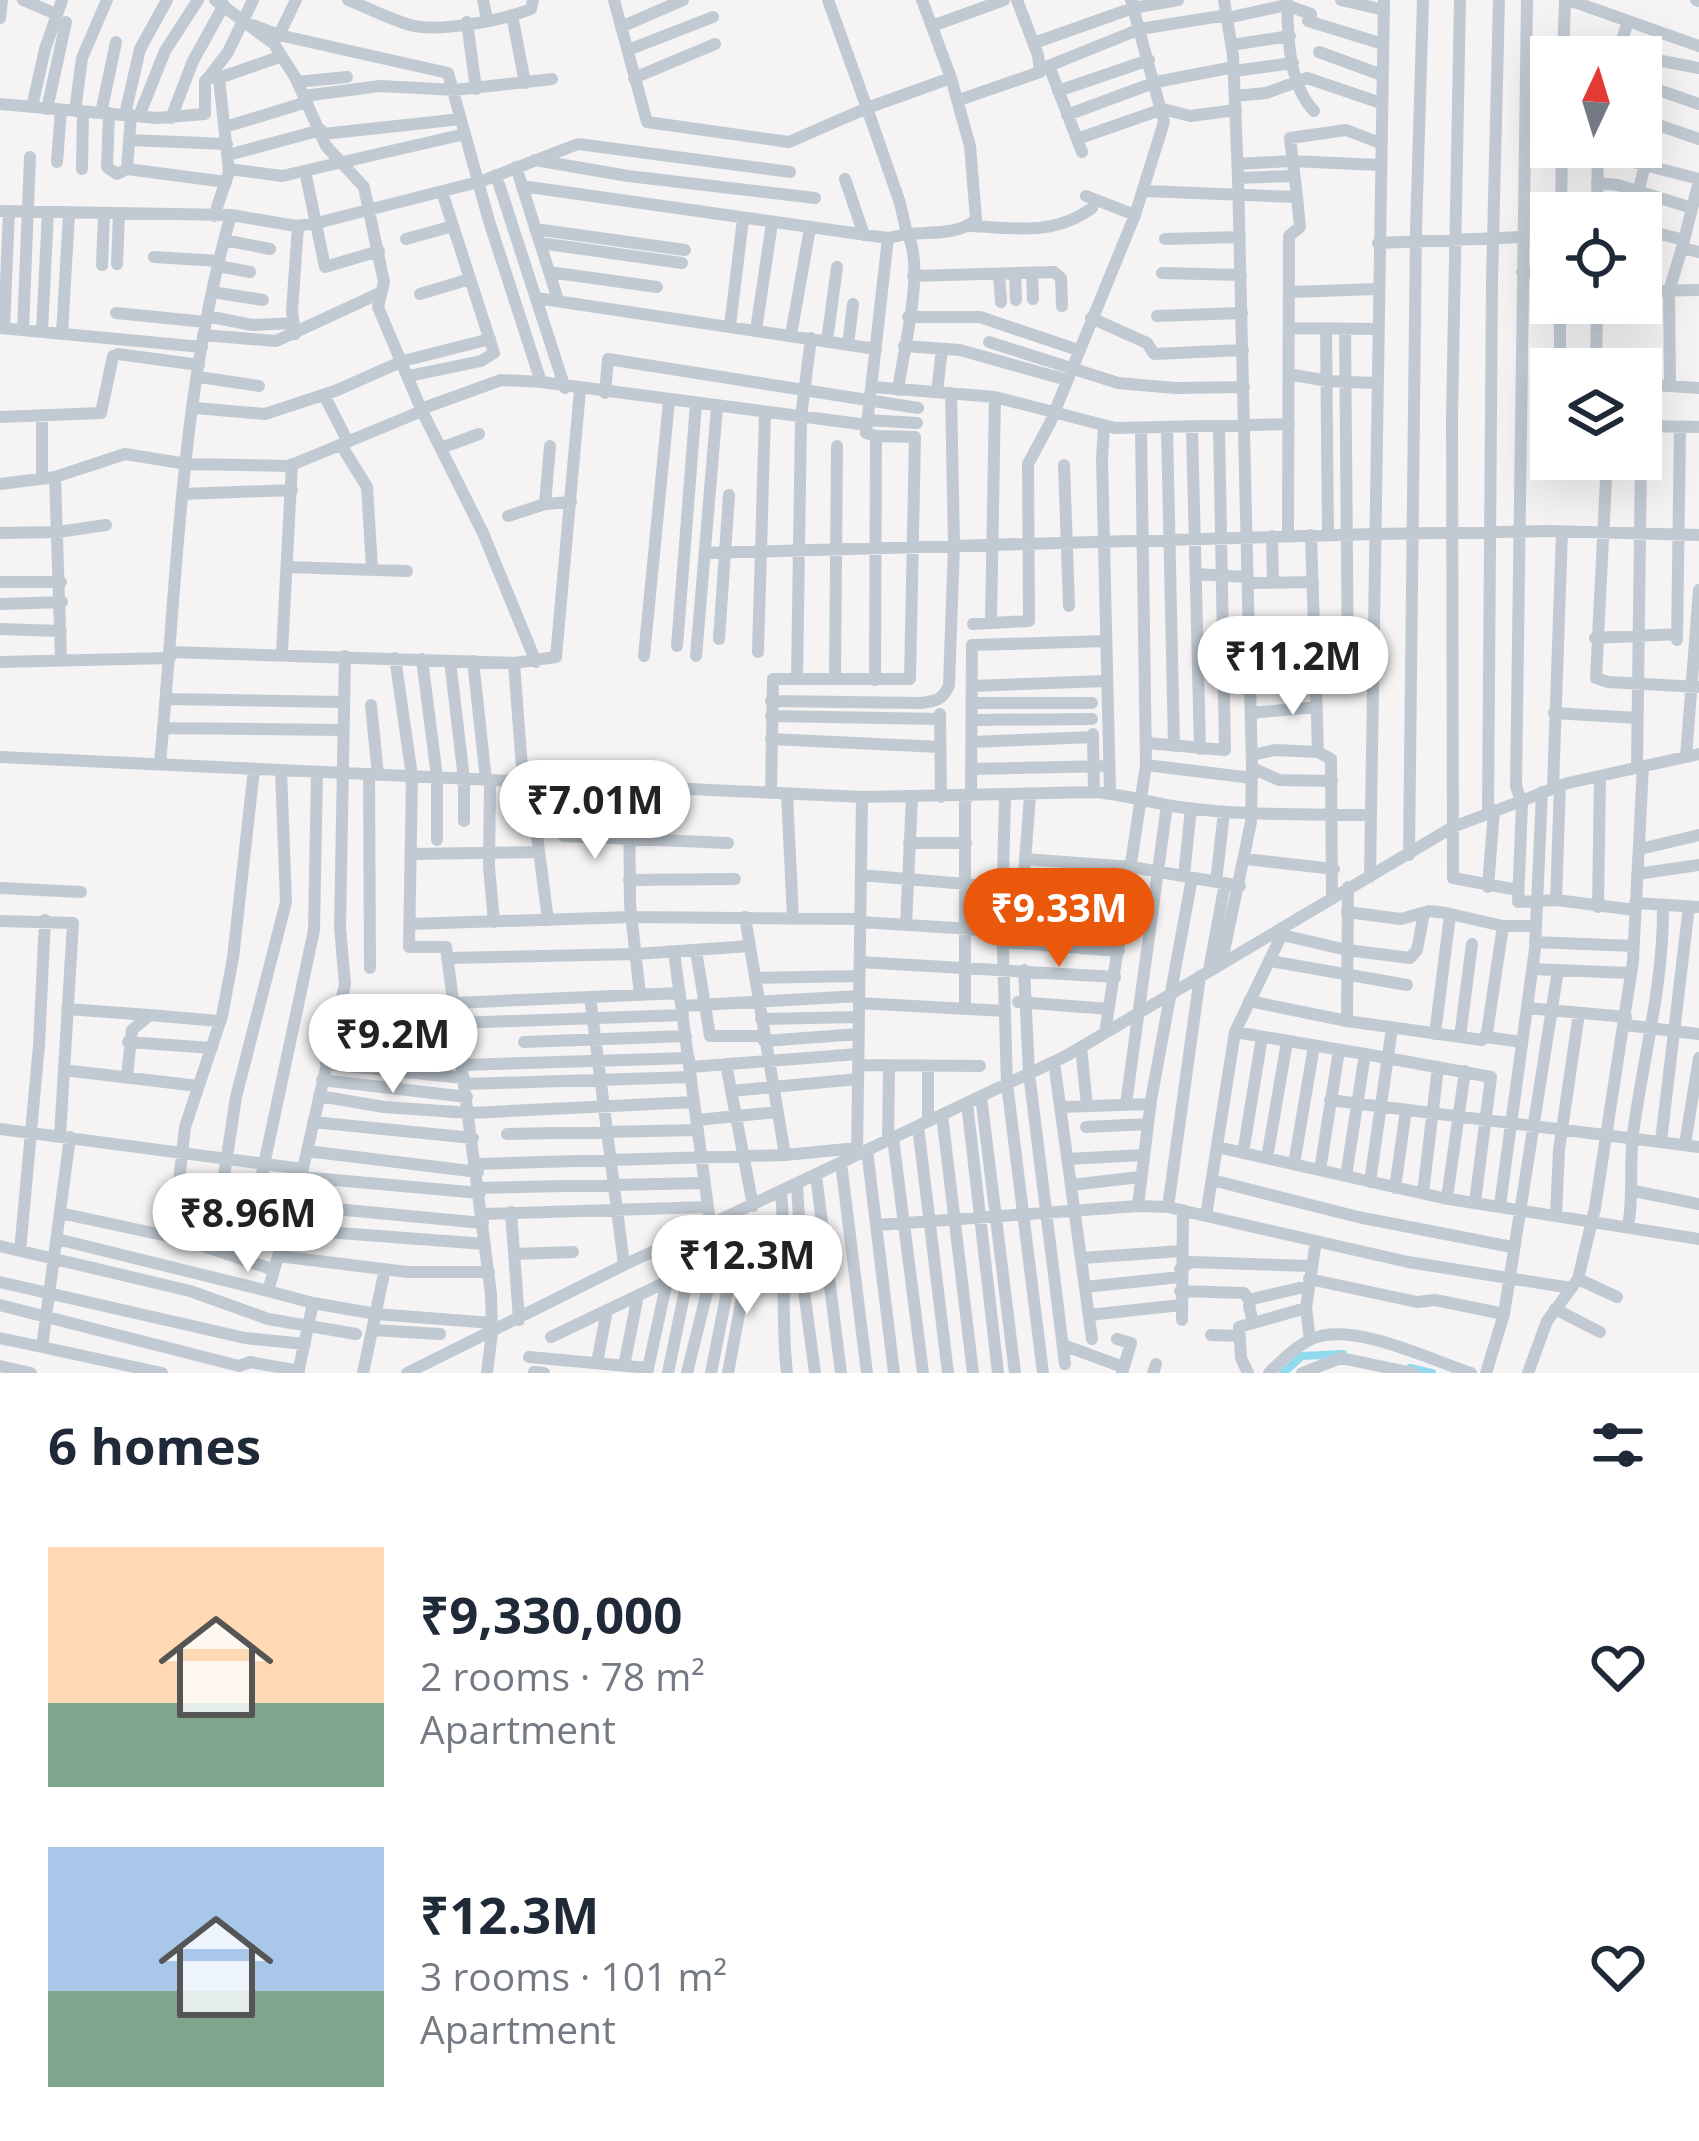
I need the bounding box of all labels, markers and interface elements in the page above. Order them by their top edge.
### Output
north arrow [1530,36,1662,168]
map controls [1530,36,1662,480]
button: locate [1530,192,1662,324]
button: layers [1530,348,1662,480]
pin: ₹11.2M [1195,616,1391,718]
text: ₹11.2M [1224,628,1362,681]
pin: ₹7.01M [497,760,693,862]
text: ₹7.01M [526,772,664,825]
pin: ₹9.33M [961,868,1157,970]
text: ₹9.33M [990,880,1128,933]
pin: ₹9.2M [309,994,477,1096]
text: ₹9.2M [336,1006,450,1059]
pin: ₹8.96M [150,1173,346,1275]
text: ₹8.96M [179,1185,317,1238]
pin: ₹12.3M [649,1215,845,1317]
text: ₹12.3M [678,1227,816,1280]
text: 6 homes [48,1410,261,1480]
icon: filters [1585,1412,1651,1478]
text: ₹9,330,000 [420,1579,682,1649]
icon: home [144,1595,288,1739]
icon: heart [1585,1634,1651,1700]
text: 2 rooms · 78 m² [420,1649,705,1702]
text: Apartment [420,1702,616,1755]
text: ₹12.3M [420,1879,599,1949]
icon: home [144,1895,288,2039]
icon: heart [1585,1934,1651,2000]
text: 3 rooms · 101 m² [420,1949,727,2002]
text: Apartment [420,2002,616,2055]

